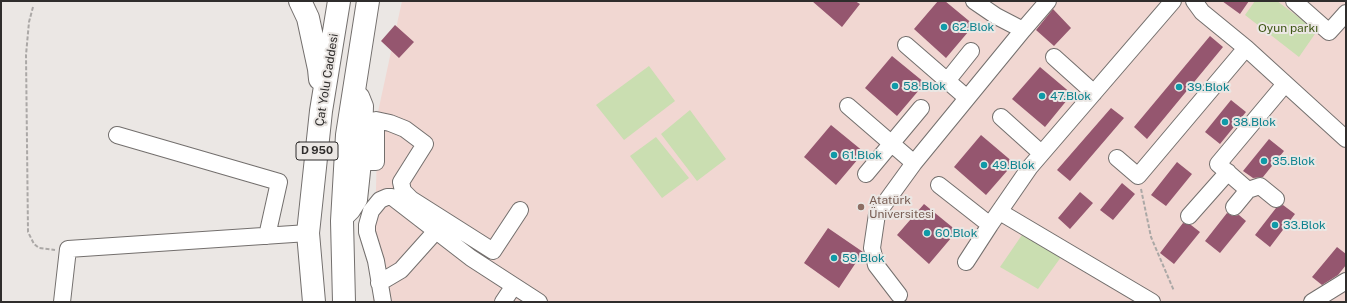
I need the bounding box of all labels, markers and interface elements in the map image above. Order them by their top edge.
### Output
place label: 62.Blok [952,20,994,34]
park label: Oyun parkı [1258,21,1318,35]
marker: 62.Blok [939,22,949,32]
street label: Çat Yolu Caddesi [313,33,341,127]
place label: 58.Blok [903,79,946,93]
place label: 39.Blok [1187,80,1230,94]
marker: 58.Blok [890,81,900,91]
marker: 39.Blok [1174,82,1184,92]
place label: 47.Blok [1050,89,1091,103]
marker: 47.Blok [1037,91,1047,101]
place label: 38.Blok [1233,115,1276,129]
marker: 38.Blok [1220,117,1230,127]
road number: D 950 [296,142,338,160]
place label: 61.Blok [842,148,882,162]
marker: 61.Blok [829,150,839,160]
place label: 35.Blok [1272,154,1315,168]
marker: 35.Blok [1259,156,1269,166]
place label: 49.Blok [992,158,1035,172]
marker: 49.Blok [979,160,989,170]
place label: Atatürk Üniversitesi [869,193,934,221]
marker: Atatürk Üniversitesi [856,202,866,212]
place label: 33.Blok [1283,218,1326,232]
marker: 33.Blok [1270,220,1280,230]
place label: 60.Blok [935,226,977,240]
marker: 60.Blok [922,228,932,238]
place label: 59.Blok [842,251,885,265]
marker: 59.Blok [829,253,839,263]

